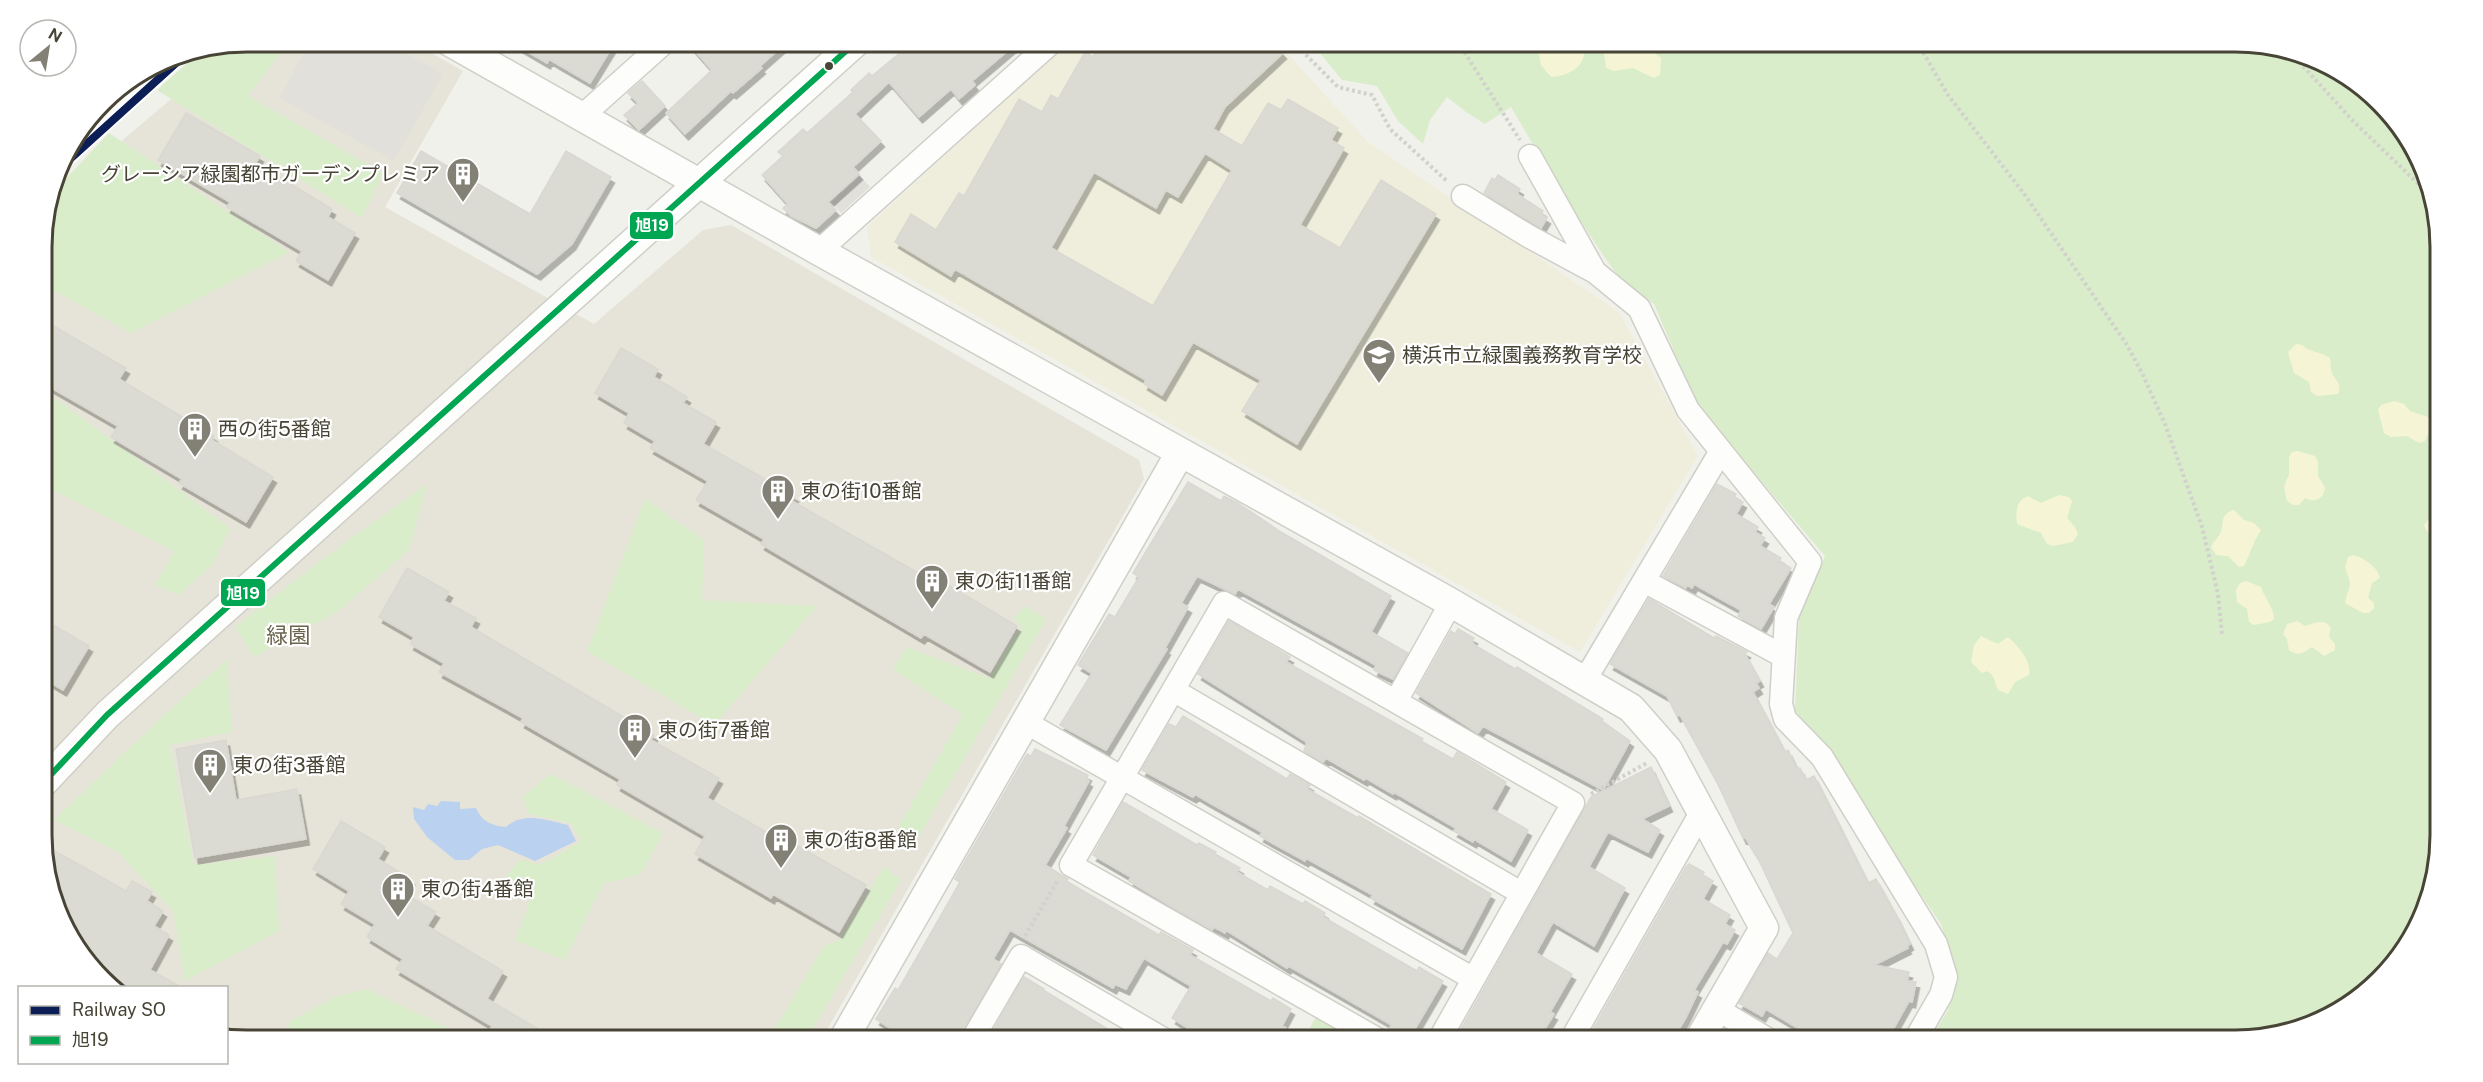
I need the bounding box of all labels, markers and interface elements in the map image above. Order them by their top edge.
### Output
north arrow [18,18,78,78]
text: N [45,24,65,47]
unlabelled marker [823,60,835,72]
building icon: グレーシア緑園都市ガーデンプレミア [445,156,481,203]
place label: グレーシア緑園都市ガーデンプレミア [101,162,440,186]
line badge: 旭19 [629,211,674,240]
text: 旭19 [635,216,669,235]
school or university icon: 横浜市立緑園義務教育学校 [1361,337,1397,384]
place label: 横浜市立緑園義務教育学校 [1402,343,1642,367]
building icon: 西の街5番館 [177,411,213,458]
place label: 西の街5番館 [218,417,331,441]
building icon: 東の街10番館 [760,473,796,520]
place label: 東の街10番館 [801,479,921,503]
building icon: 東の街11番館 [914,563,950,610]
place label: 東の街11番館 [955,569,1071,593]
line badge: 旭19 [220,578,266,607]
text: 旭19 [226,584,260,603]
district label: 緑園 [266,622,310,648]
building icon: 東の街7番館 [617,712,653,759]
place label: 東の街7番館 [658,718,770,742]
building icon: 東の街3番館 [192,747,228,794]
place label: 東の街3番館 [233,753,346,777]
building icon: 東の街8番館 [763,822,799,869]
place label: 東の街8番館 [804,828,917,852]
building icon: 東の街4番館 [380,871,416,918]
place label: 東の街4番館 [421,877,534,901]
legend [18,986,228,1064]
text: Railway SO [72,999,166,1020]
text: 旭19 [72,1029,109,1050]

